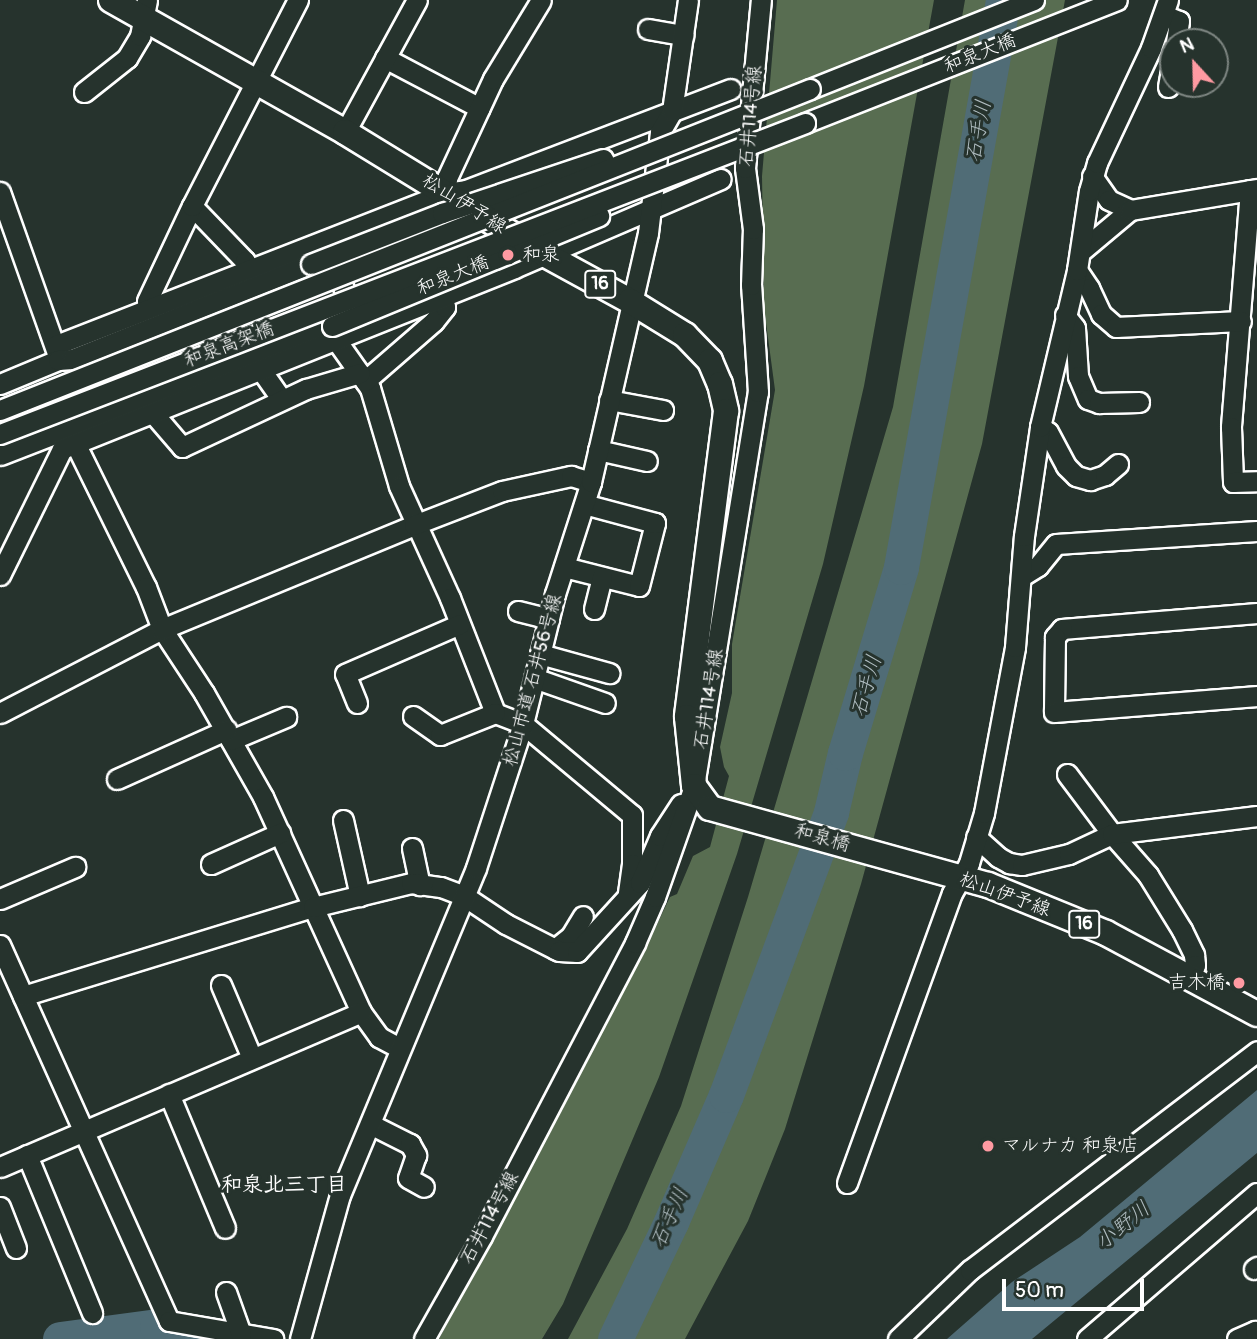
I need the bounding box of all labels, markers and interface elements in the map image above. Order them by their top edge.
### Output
north arrow [1159,28,1229,98]
street label: 和泉大橋 [940,29,1020,79]
text: N [1176,32,1197,59]
street label: 石井114号線 [735,64,767,168]
water label: 石手川 [961,98,997,164]
street label: 松山伊予線 [418,169,510,239]
place label: 和泉 [522,244,560,266]
marker: 和泉 [500,247,516,263]
street label: 和泉大橋 [413,251,493,301]
road number: 16 [582,270,618,298]
street label: 和泉高架橋 [181,317,277,373]
street label: 松山市道 石井56号線 [499,591,567,769]
street label: 石井114号線 [690,647,728,751]
water label: 石手川 [846,652,888,720]
street label: 和泉橋 [791,819,853,857]
street label: 松山伊予線 [956,868,1054,922]
road number: 16 [1066,909,1102,939]
place label: 吉木橋 [1168,972,1225,994]
marker: 吉木橋 [1231,975,1247,991]
place label: マルナカ 和泉店 [1002,1135,1139,1157]
marker: マルナカ 和泉店 [980,1138,996,1154]
street label: 石井114号線 [456,1168,524,1268]
district label: 和泉北三丁目 [221,1172,347,1198]
water label: 石手川 [646,1184,694,1252]
water label: 小野川 [1091,1196,1155,1256]
scale bar [1005,1266,1147,1310]
text: 50 m [1015,1277,1064,1304]

